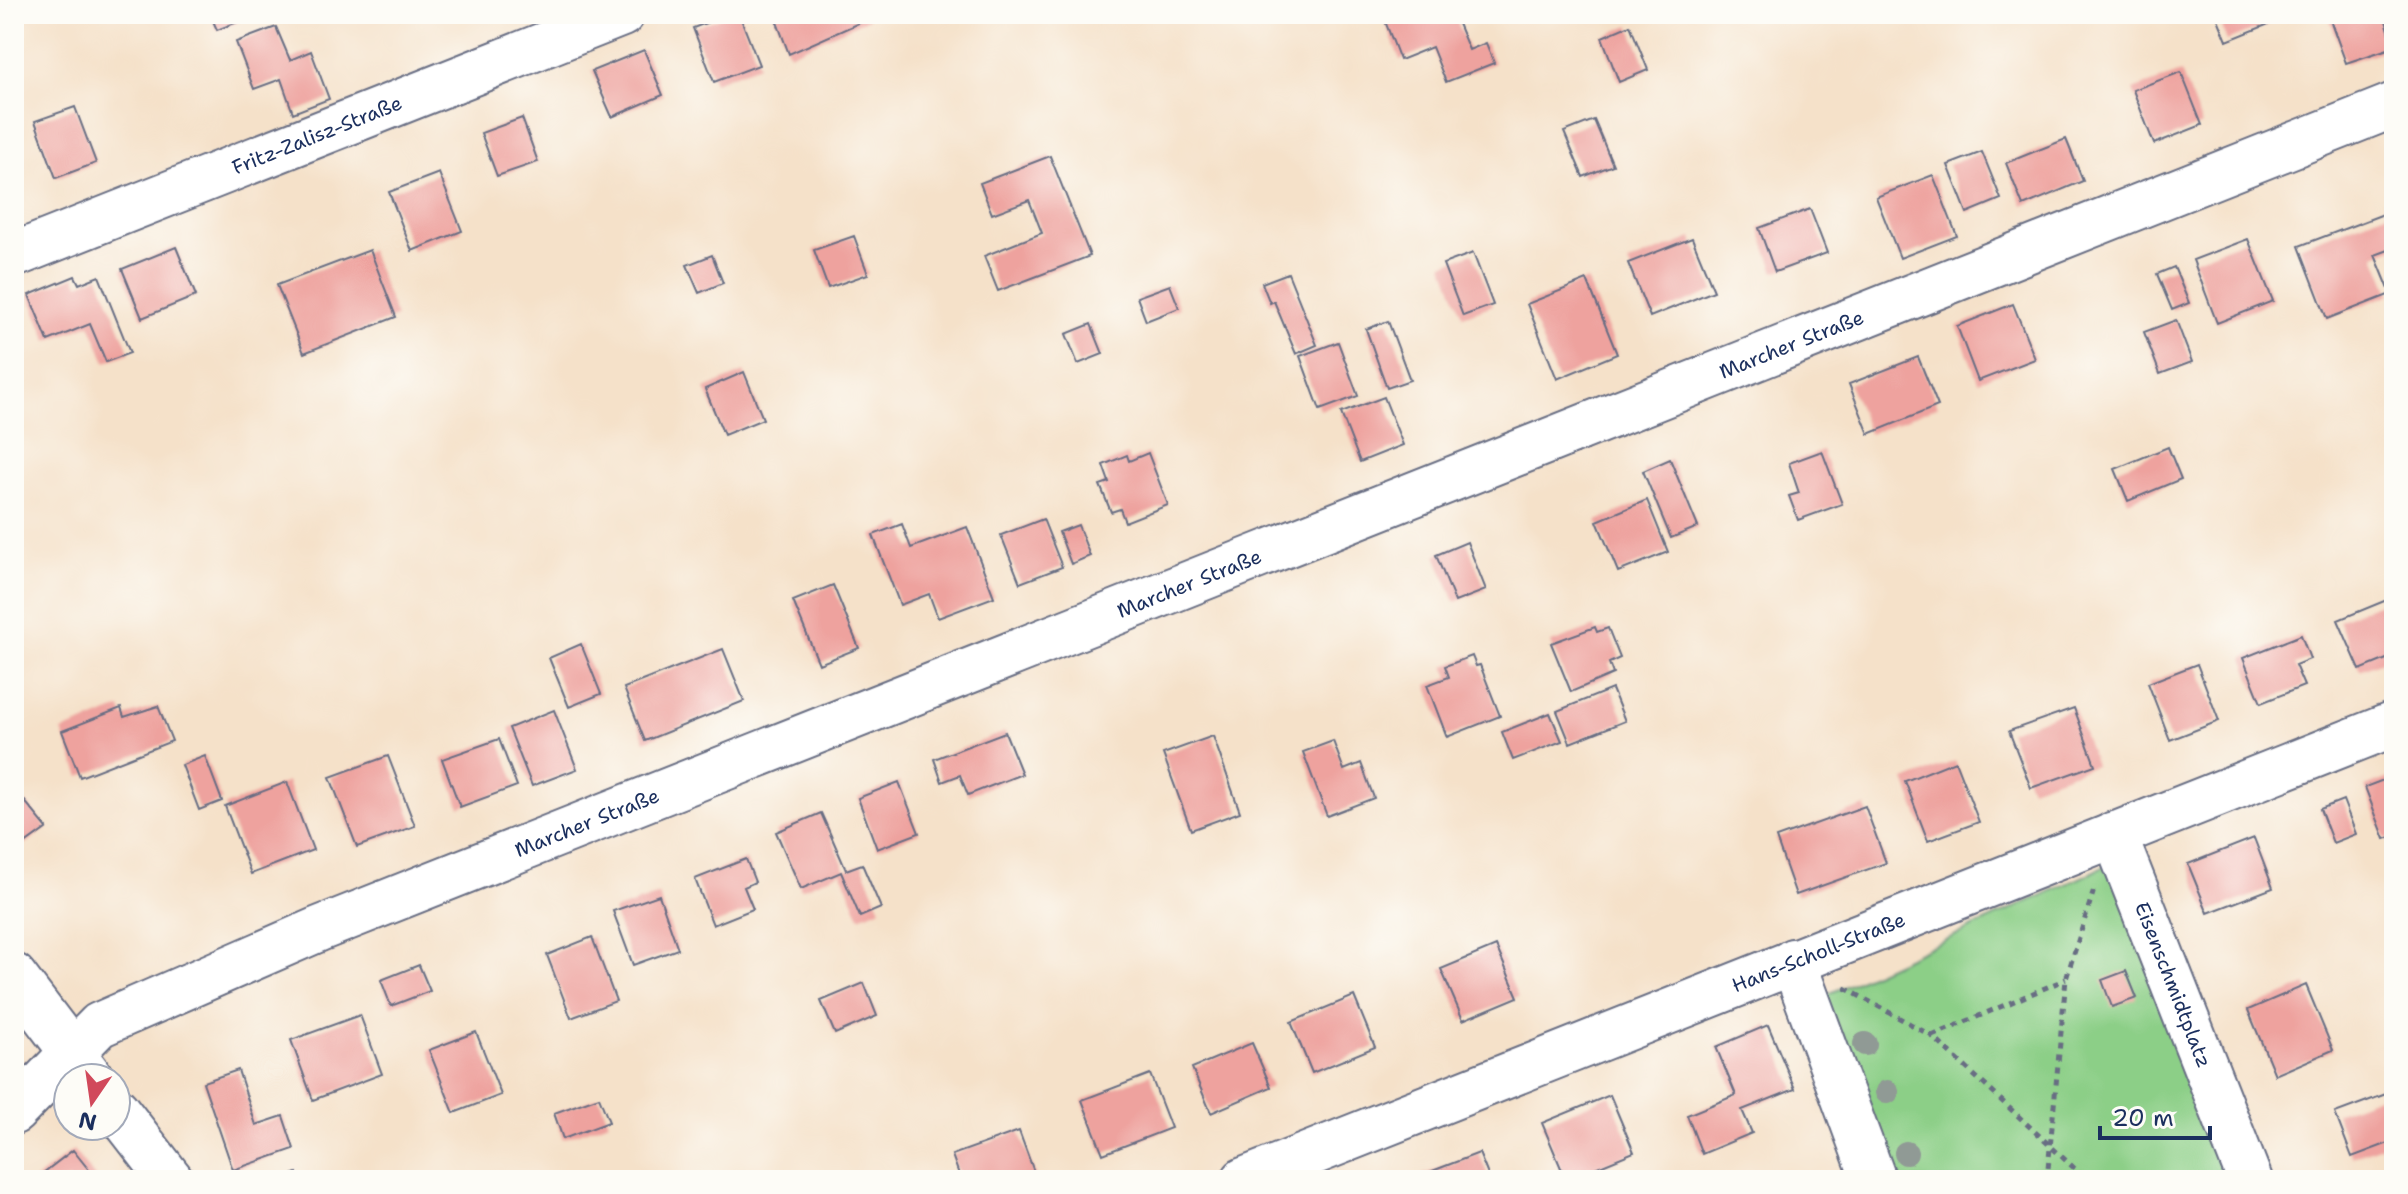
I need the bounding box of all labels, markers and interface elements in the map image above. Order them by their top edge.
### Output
street label: Fritz-Zalisz-Straße [228,89,406,180]
street label: Marcher Straße [1715,304,1868,385]
street label: Marcher Straße [1113,543,1265,624]
street label: Marcher Straße [511,782,663,863]
street label: Eisenschmidtplatz [2129,898,2218,1071]
street label: Hans-Scholl-Straße [1728,906,1909,998]
north arrow [52,1062,132,1142]
scale bar [2100,1090,2210,1140]
text: 20 m [2112,1102,2174,1134]
text: N [76,1105,99,1137]

